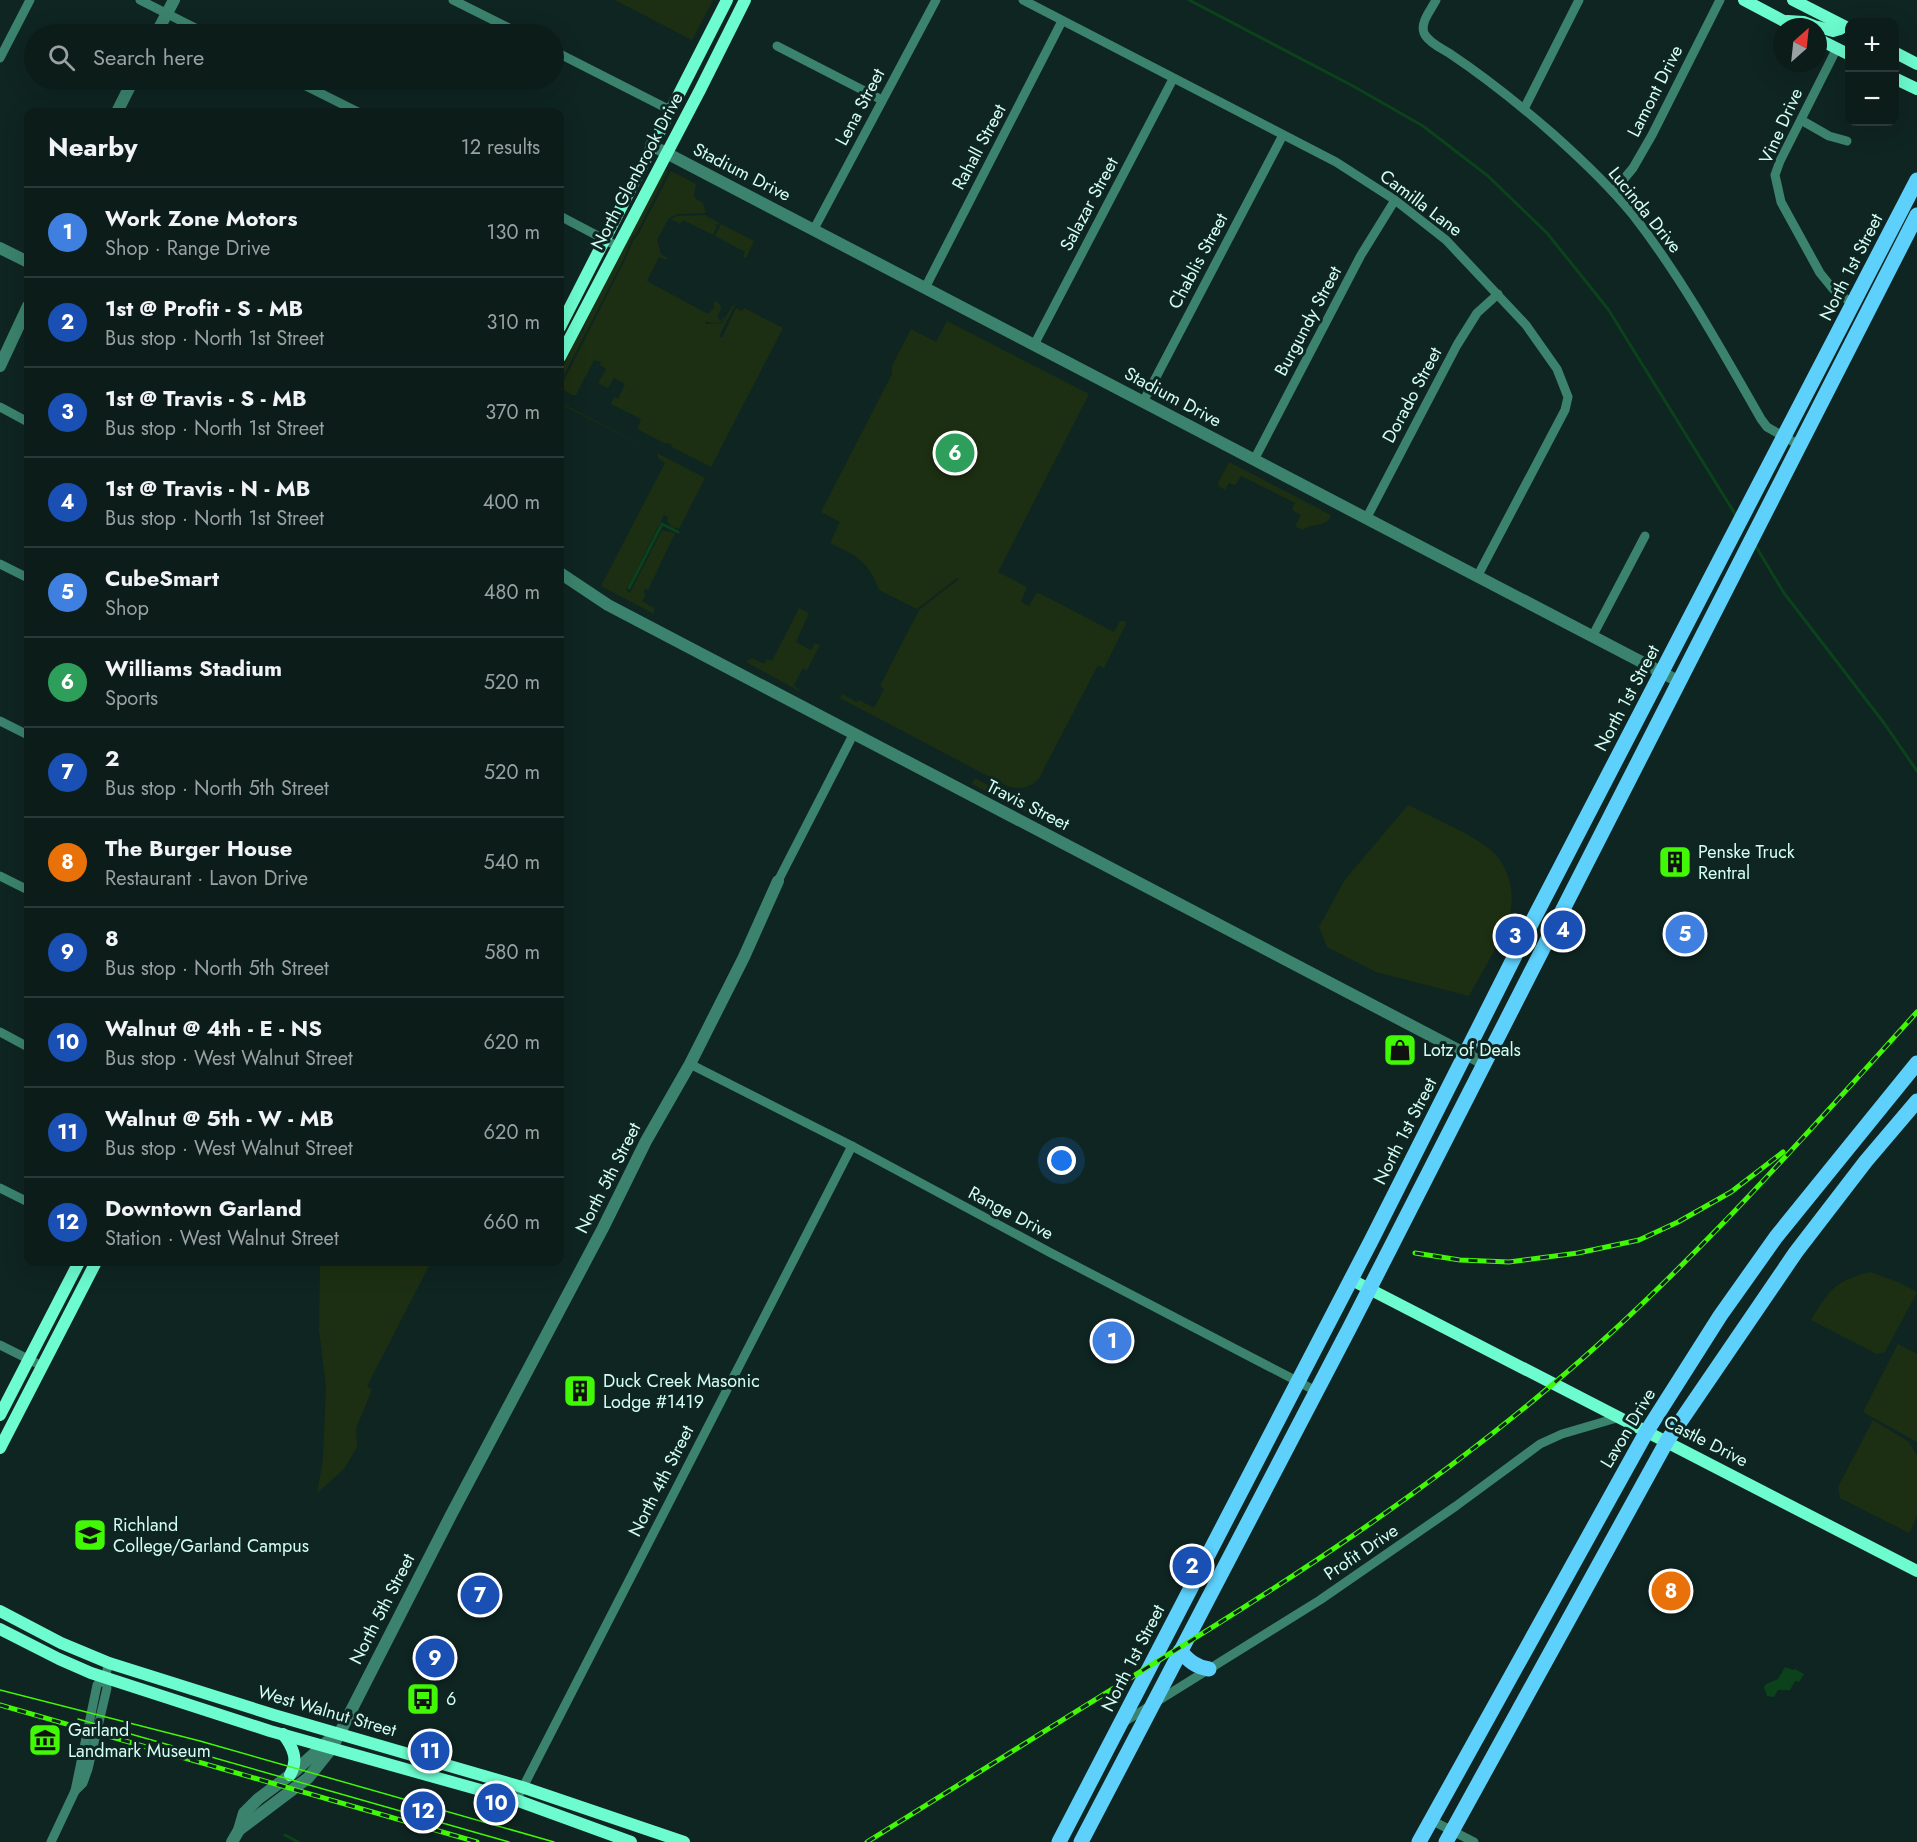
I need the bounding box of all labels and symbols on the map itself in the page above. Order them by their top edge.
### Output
north arrow [1773,18,1827,72]
street label: Lamont Drive [1621,41,1689,141]
street label: Lena Street [829,63,891,150]
street label: Vine Drive [1753,84,1809,168]
street label: North Glenbrook Drive [584,88,690,254]
street label: Rahall Street [946,99,1013,194]
street label: Stadium Drive [689,136,795,208]
street label: Salazar Street [1053,152,1125,255]
street label: Lucinda Drive [1602,161,1688,259]
street label: Camilla Lane [1374,163,1468,243]
street label: Chablis Street [1162,208,1234,314]
street label: North 1st Street [1813,208,1889,325]
street label: Burgundy Street [1268,261,1348,381]
street label: Dorado Street [1376,342,1449,448]
street label: Stadium Drive [1120,360,1226,434]
pin: 6 [936,430,974,476]
street label: North 1st Street [1588,640,1666,756]
street label: Travis Street [982,773,1075,837]
place label: Penske Truck Rentral [1698,839,1795,886]
building icon: Penske Truck Rentral [1657,844,1693,880]
pin: 4 [1544,908,1582,952]
pin: 5 [1666,912,1704,956]
pin: 3 [1496,914,1534,958]
shop icon: Lotz of Deals [1382,1032,1418,1068]
place label: Lotz of Deals [1423,1037,1521,1063]
street label: North 1st Street [1367,1072,1443,1189]
street label: North 5th Street [569,1117,647,1238]
your location [1047,1146,1076,1175]
street label: Range Drive [964,1180,1058,1246]
pin: 1 [1092,1318,1132,1364]
place label: Duck Creek Masonic Lodge #1419 [603,1368,760,1415]
building icon: Duck Creek Masonic Lodge #1419 [562,1373,598,1409]
street label: Lavon Drive [1594,1383,1662,1473]
street label: Castle Drive [1659,1409,1753,1473]
street label: North 4th Street [622,1420,701,1541]
place label: Richland College/Garland Campus [113,1512,309,1559]
school or university icon: Richland College/Garland Campus [72,1517,108,1553]
street label: Profit Drive [1319,1518,1403,1586]
pin: 2 [1172,1544,1212,1588]
street label: North 5th Street [343,1548,421,1669]
pin: 8 [1652,1568,1690,1614]
pin: 7 [460,1572,500,1618]
street label: North 1st Street [1095,1599,1171,1716]
pin: 9 [416,1636,454,1680]
street label: West Walnut Street [255,1679,400,1743]
bus stop icon: 6 [405,1681,441,1717]
place label: 6 [446,1686,456,1712]
place label: Garland Landmark Museum [68,1717,211,1764]
museum icon: Garland Landmark Museum [27,1722,63,1758]
pin: 11 [410,1728,450,1774]
pin: 10 [476,1780,516,1826]
pin: 12 [404,1788,442,1834]

